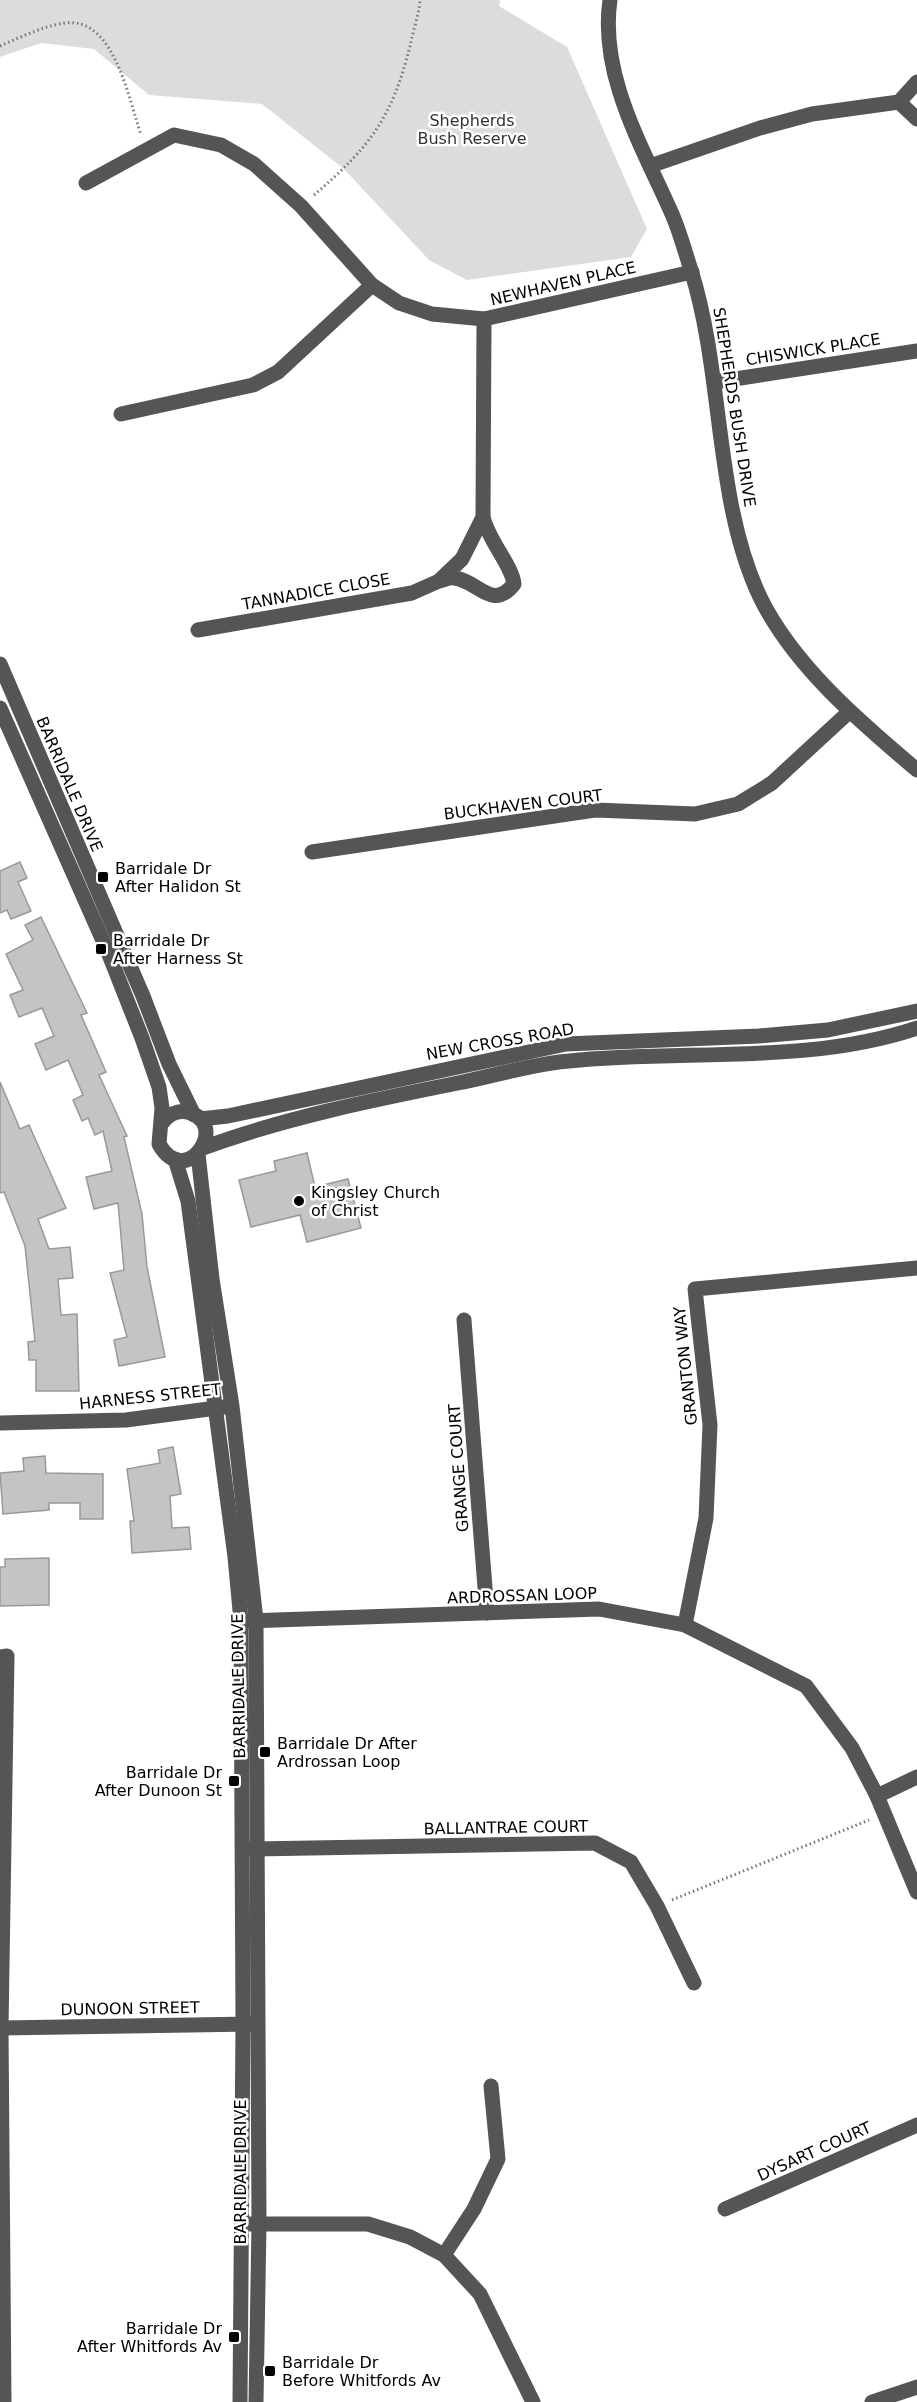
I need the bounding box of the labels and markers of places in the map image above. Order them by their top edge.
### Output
place label: Barridale Dr After Halidon St [115,859,241,896]
marker: Barridale Dr After Halidon St [96,870,110,884]
place label: Barridale Dr After Harness St [113,931,243,968]
marker: Barridale Dr After Harness St [94,942,108,956]
place label: Kingsley Church of Christ [311,1183,440,1220]
marker: Kingsley Church of Christ [292,1194,306,1208]
place label: Barridale Dr After Ardrossan Loop [277,1734,417,1771]
marker: Barridale Dr After Ardrossan Loop [258,1745,272,1759]
place label: Barridale Dr After Dunoon St [95,1763,222,1800]
marker: Barridale Dr After Dunoon St [227,1774,241,1788]
place label: Barridale Dr After Whitfords Av [77,2319,222,2356]
marker: Barridale Dr After Whitfords Av [227,2330,241,2344]
place label: Barridale Dr Before Whitfords Av [282,2353,441,2390]
marker: Barridale Dr Before Whitfords Av [263,2364,277,2378]

